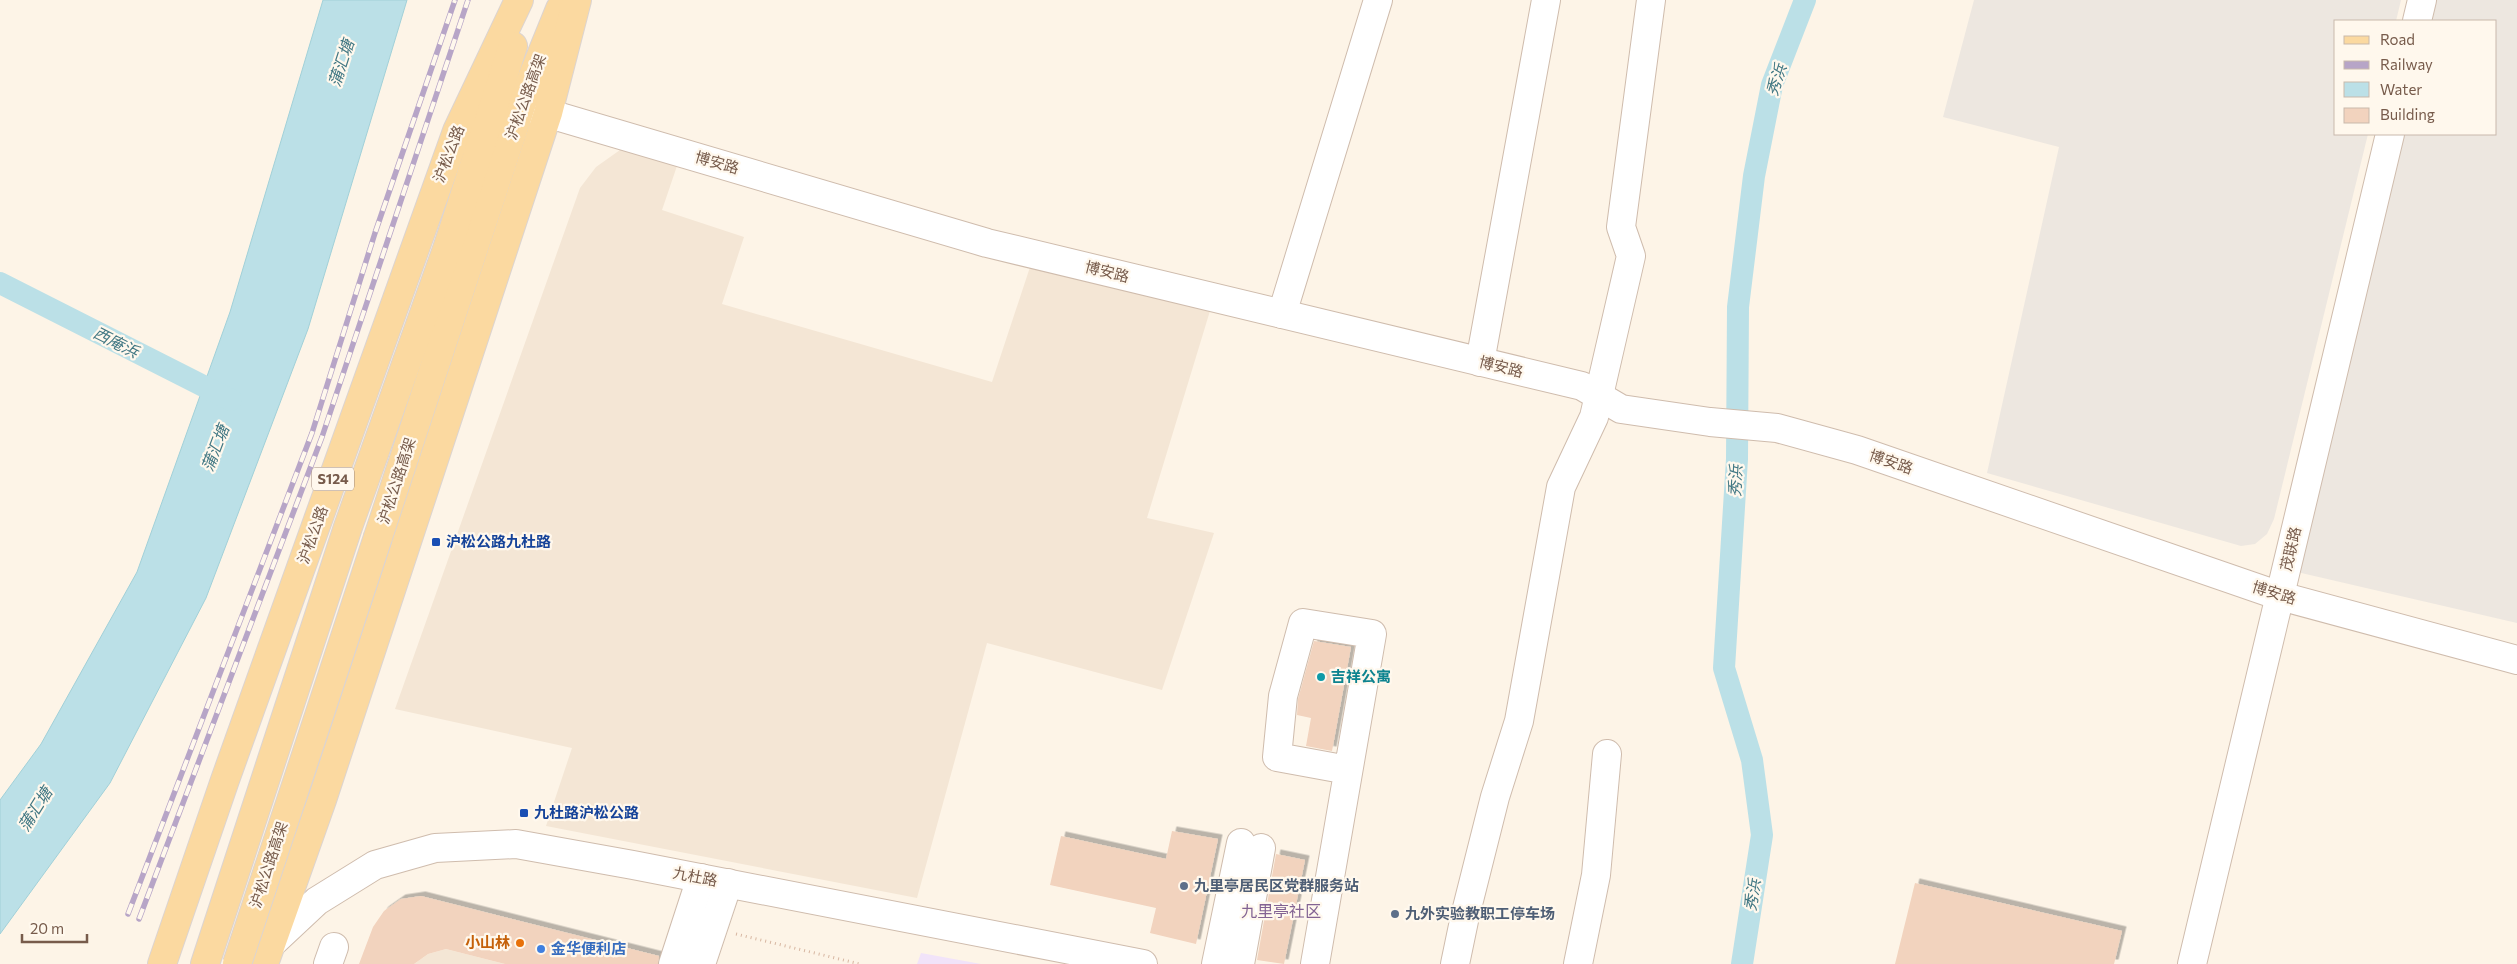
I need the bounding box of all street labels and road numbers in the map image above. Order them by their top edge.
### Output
street label: 沪松公路高架 [501,51,549,142]
street label: 沪松公路 [429,122,467,185]
street label: 博安路 [693,147,741,177]
street label: 博安路 [1083,257,1131,285]
street label: 博安路 [1477,352,1525,380]
street label: 沪松公路高架 [374,435,419,526]
street label: 博安路 [1867,445,1916,477]
road number: S124 [312,468,354,490]
street label: 沪松公路 [293,503,331,566]
street label: 茂联路 [2276,525,2304,573]
street label: 博安路 [2250,577,2298,607]
street label: 沪松公路高架 [246,819,291,910]
street label: 九杜路 [671,863,719,889]

